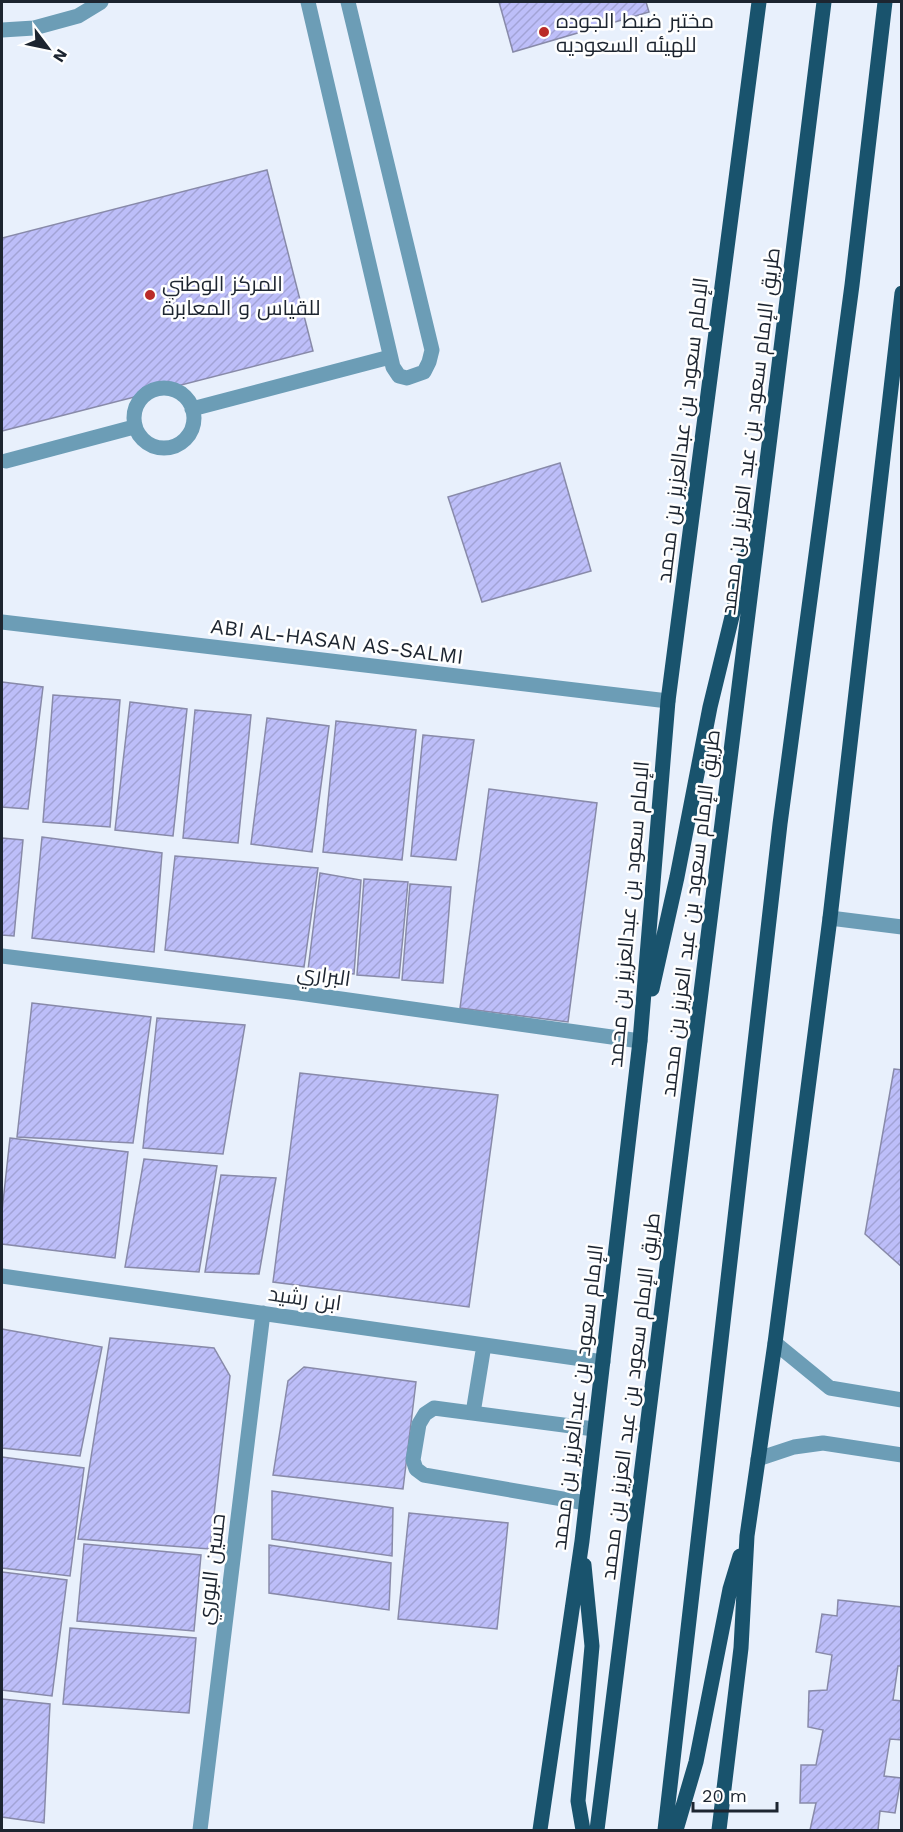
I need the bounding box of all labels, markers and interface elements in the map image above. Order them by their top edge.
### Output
place label: مختبر ضبط الجوده للهيئه السعوديه [556,8,714,58]
north arrow [18,18,78,78]
marker: مختبر ضبط الجوده للهيئه السعوديه [537,25,551,39]
text: N [49,46,71,66]
street label: طريق الإمام سعود بن عبد العزيز بن محمد [715,246,787,616]
place label: المركز الوطني للقياس و المعابرة [162,271,321,321]
street label: الإمام سعود بن عبدالعزيز بن محمد [651,276,715,584]
marker: المركز الوطني للقياس و المعابرة [143,288,157,302]
street label: ABI AL-HASAN AS-SALMI [209,613,465,669]
street label: طريق الإمام سعود بن عبد العزيز بن محمد [655,728,727,1098]
street label: الإمام سعود بن عبدالعزيز بن محمد [602,760,656,1068]
street label: البراري [295,959,352,995]
street label: طريق الإمام سعود بن عبد العزيز بن محمد [595,1211,667,1581]
street label: الإمام سعود بن عبدالعزيز بن محمد [546,1243,610,1551]
street label: ابن رشيد [267,1281,343,1316]
street label: حسين البوري [192,1512,234,1627]
scale bar [693,1775,777,1813]
text: 20 m [702,1785,747,1806]

